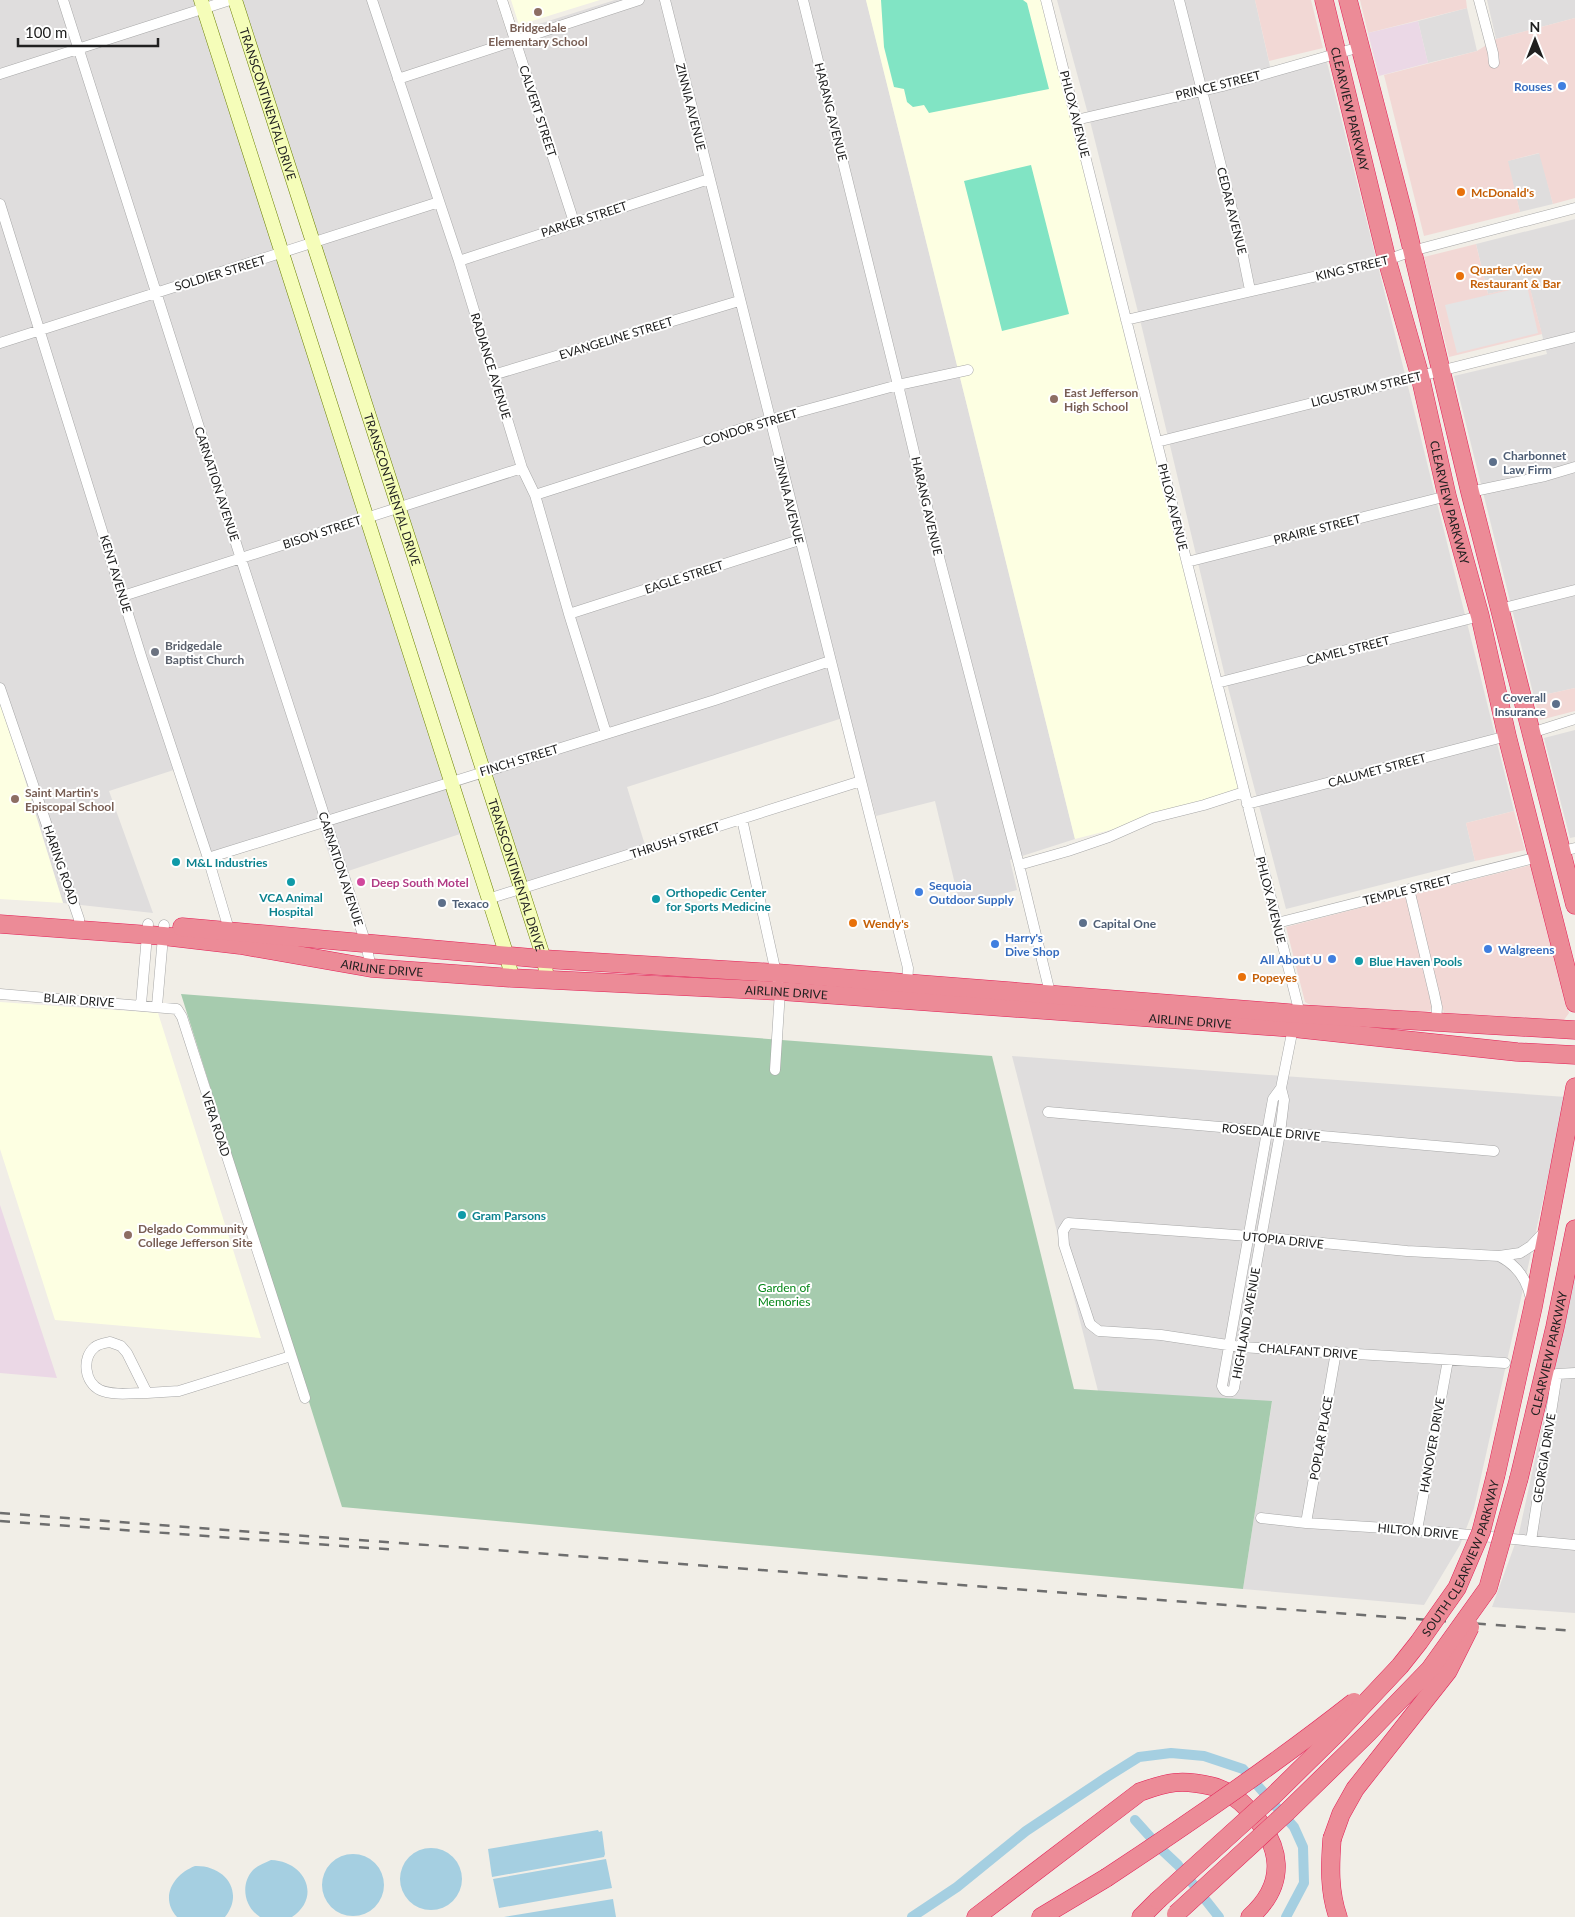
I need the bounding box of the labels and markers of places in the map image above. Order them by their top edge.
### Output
marker: Bridgedale Elementary School [532,6,544,18]
place label: Bridgedale Elementary School [488,20,588,49]
place label: Rouses [1514,79,1552,94]
marker: Rouses [1556,80,1568,92]
place label: McDonald's [1471,185,1534,200]
marker: McDonald's [1455,186,1467,198]
place label: Quarter View Restaurant & Bar [1470,262,1561,291]
marker: Quarter View Restaurant & Bar [1454,270,1466,282]
place label: East Jefferson High School [1064,385,1139,414]
marker: East Jefferson High School [1048,393,1060,405]
place label: Charbonnet Law Firm [1503,448,1567,477]
marker: Charbonnet Law Firm [1487,456,1499,468]
place label: Bridgedale Baptist Church [165,638,245,667]
marker: Bridgedale Baptist Church [149,646,161,658]
place label: Coverall Insurance [1494,690,1547,719]
marker: Coverall Insurance [1550,698,1562,710]
place label: Saint Martin's Episcopal School [25,785,114,814]
marker: Saint Martin's Episcopal School [9,793,21,805]
place label: M&L Industries [186,855,268,870]
marker: M&L Industries [170,856,182,868]
place label: Deep South Motel [371,875,469,890]
marker: VCA Animal Hospital [285,876,297,888]
marker: Deep South Motel [355,876,367,888]
place label: Sequoia Outdoor Supply [929,878,1014,907]
place label: Orthopedic Center for Sports Medicine [666,885,772,914]
marker: Sequoia Outdoor Supply [913,886,925,898]
place label: VCA Animal Hospital [258,890,323,919]
marker: Orthopedic Center for Sports Medicine [650,893,662,905]
place label: Texaco [452,896,489,911]
marker: Texaco [436,897,448,909]
place label: Wendy's [863,916,909,931]
place label: Capital One [1093,916,1157,931]
marker: Wendy's [847,917,859,929]
marker: Capital One [1077,917,1089,929]
place label: Harry's Dive Shop [1005,930,1060,959]
marker: Harry's Dive Shop [989,938,1001,950]
place label: Walgreens [1498,942,1554,957]
marker: Walgreens [1482,943,1494,955]
place label: All About U [1259,952,1322,967]
marker: All About U [1326,953,1338,965]
place label: Blue Haven Pools [1369,954,1462,969]
marker: Blue Haven Pools [1353,955,1365,967]
place label: Popeyes [1252,970,1297,985]
marker: Popeyes [1236,971,1248,983]
place label: Gram Parsons [472,1208,546,1223]
marker: Gram Parsons [456,1209,468,1221]
place label: Delgado Community College Jefferson Site [138,1221,253,1250]
marker: Delgado Community College Jefferson Site [122,1229,134,1241]

